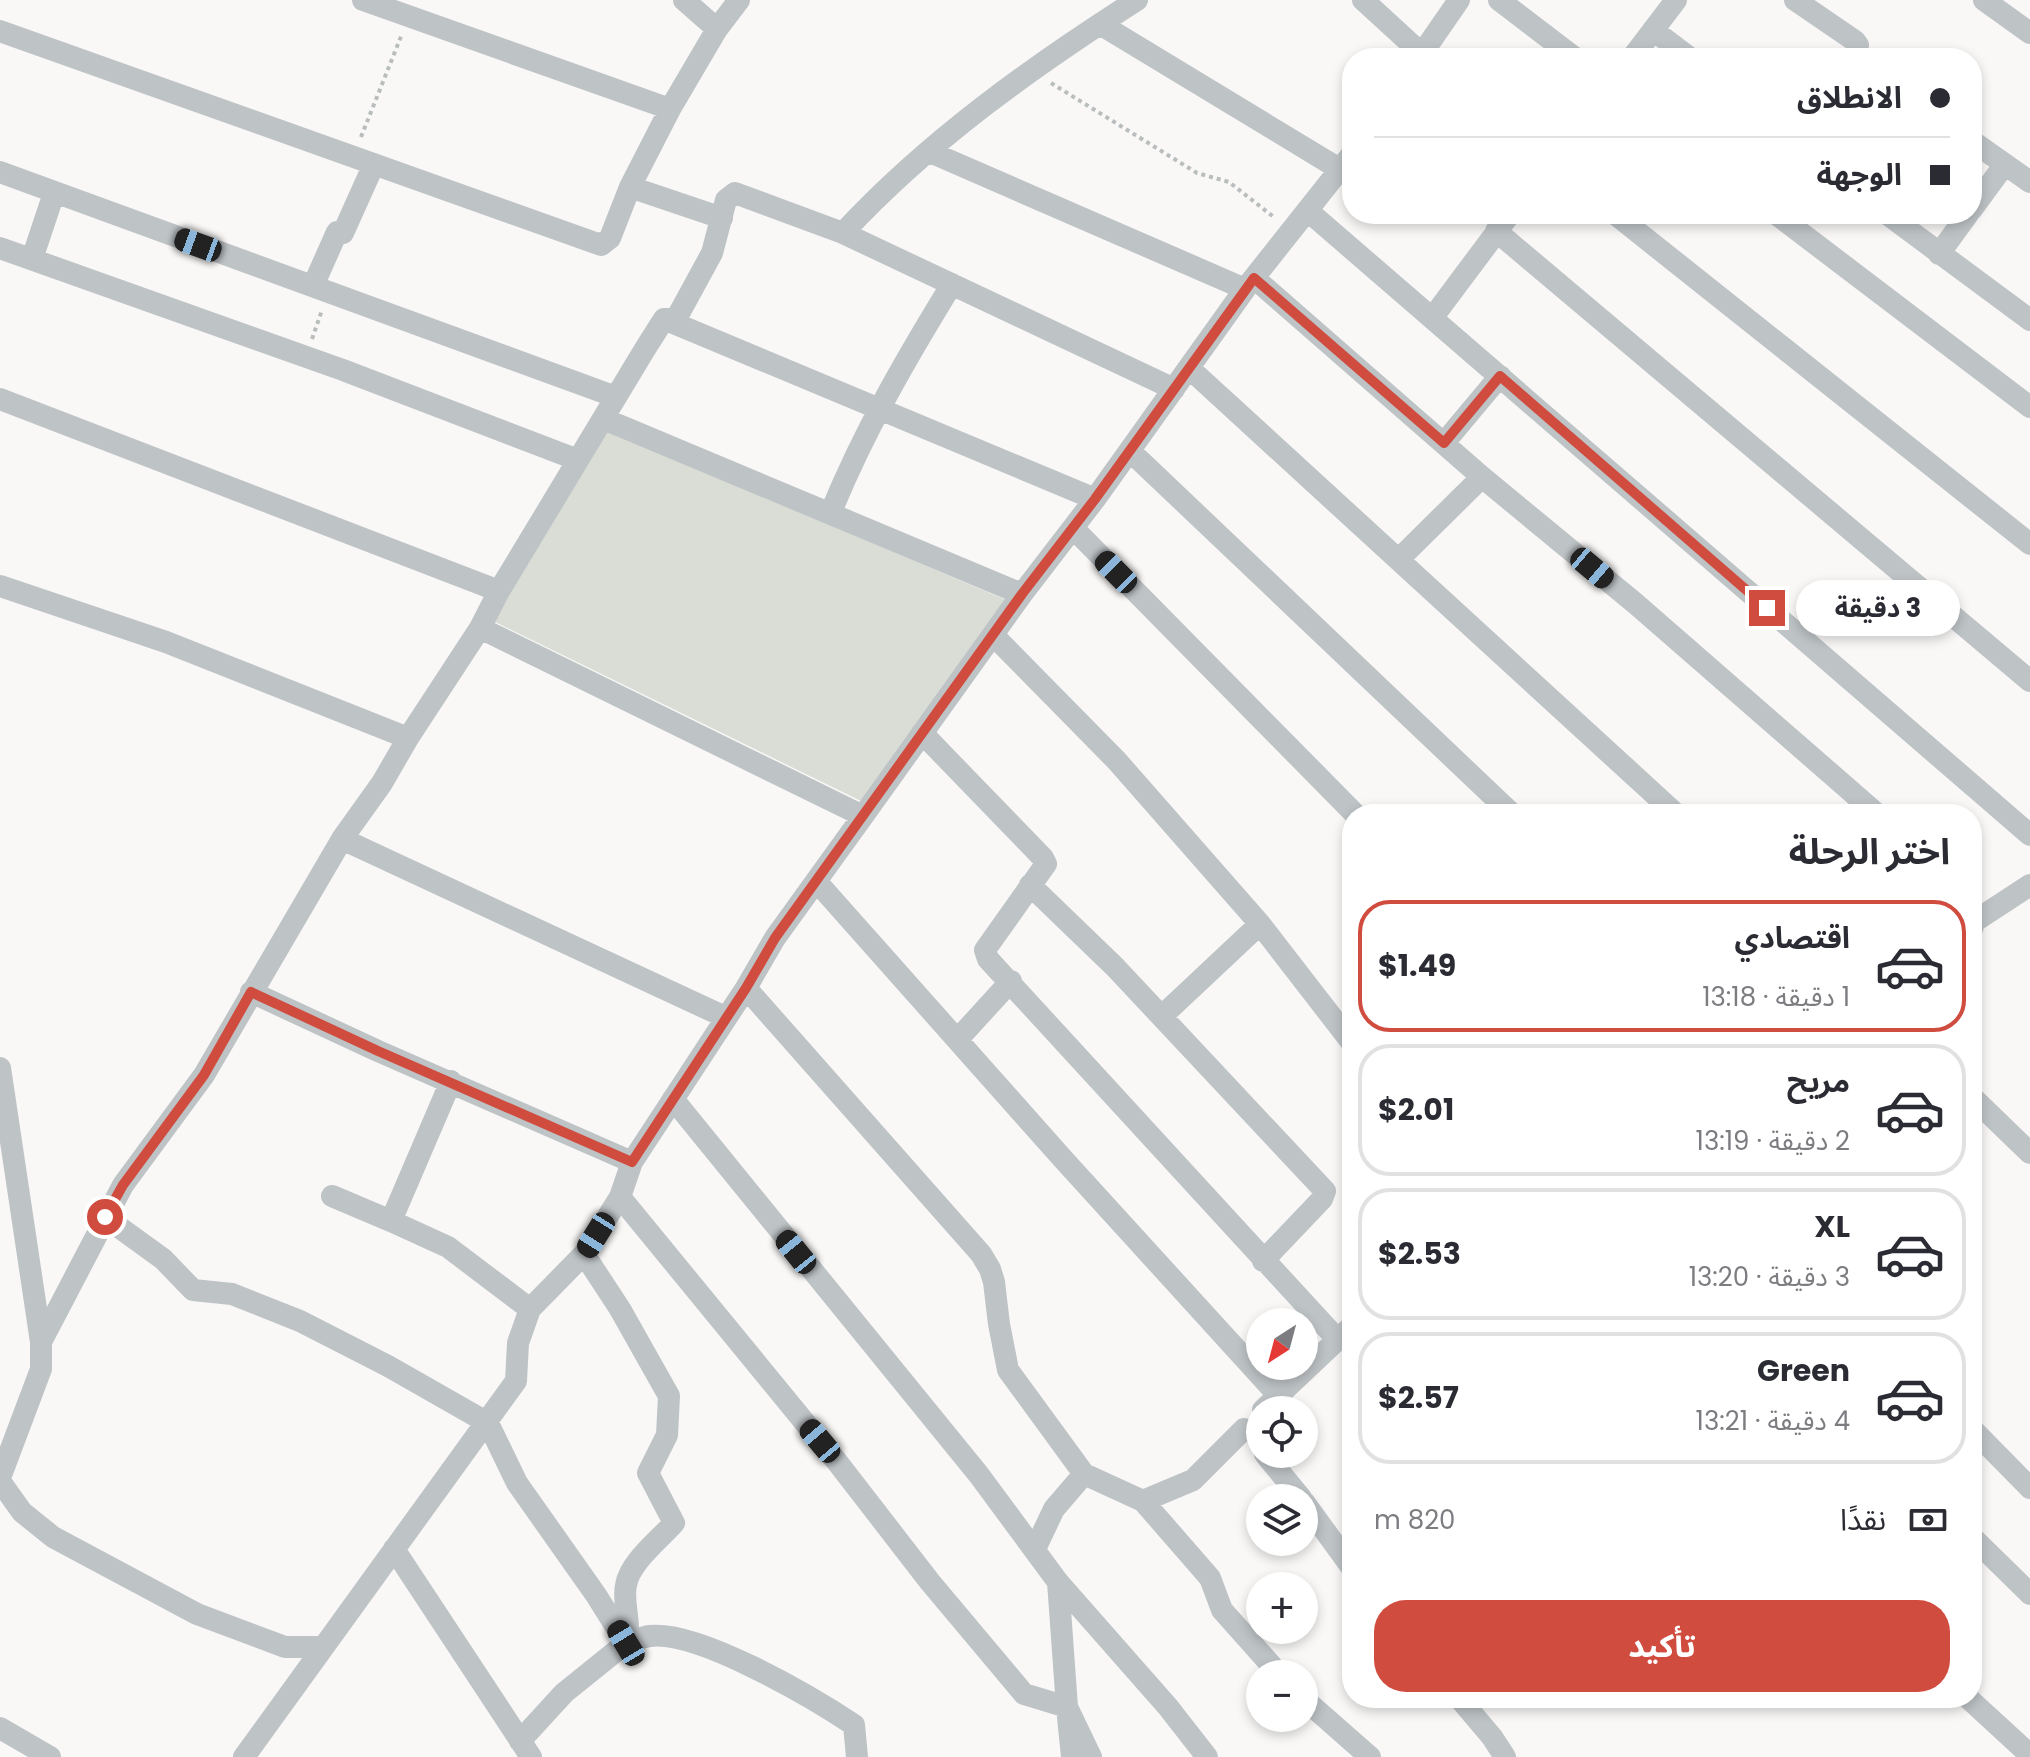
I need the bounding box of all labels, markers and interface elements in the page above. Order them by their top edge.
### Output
text: الانطلاق [1797,76,1902,119]
text: الوجهة [1817,153,1902,196]
car [171,226,225,264]
car [1566,543,1618,593]
car [1091,547,1141,597]
callout: 3 دقيقة [1795,580,1959,636]
route end [1749,590,1785,626]
text: 3 دقيقة [1835,590,1921,626]
text: اختر الرحلة [1789,826,1950,877]
text: اقتصادي [1735,916,1850,959]
icon: car [1874,930,1946,1002]
text: $1.49 [1378,944,1456,987]
text: 1 دقيقة · 13:18 [1702,979,1850,1015]
text: مريح [1787,1060,1850,1103]
icon: car [1874,1074,1946,1146]
text: $2.01 [1378,1088,1454,1131]
text: 2 دقيقة · 13:19 [1696,1123,1850,1159]
route start [87,1199,123,1235]
text: XL [1814,1205,1850,1248]
car [573,1208,619,1262]
icon: car [1874,1218,1946,1290]
car [772,1226,820,1278]
text: $2.53 [1378,1232,1461,1275]
text: 3 دقيقة · 13:20 [1689,1259,1850,1295]
north arrow [1246,1308,1318,1380]
map controls [1246,1308,1318,1732]
text: Green [1757,1349,1850,1392]
icon: car [1874,1362,1946,1434]
text: $2.57 [1378,1376,1459,1419]
button: locate [1246,1396,1318,1468]
text: 4 دقيقة · 13:21 [1696,1403,1850,1439]
car [795,1415,845,1467]
button: layers [1246,1484,1318,1556]
text: نقدًا [1840,1498,1886,1541]
icon: cash [1906,1498,1950,1542]
text: 820 m [1374,1502,1455,1538]
button: + [1246,1572,1318,1644]
button: تأكيد [1374,1600,1950,1692]
car [603,1616,649,1670]
button: − [1246,1660,1318,1732]

